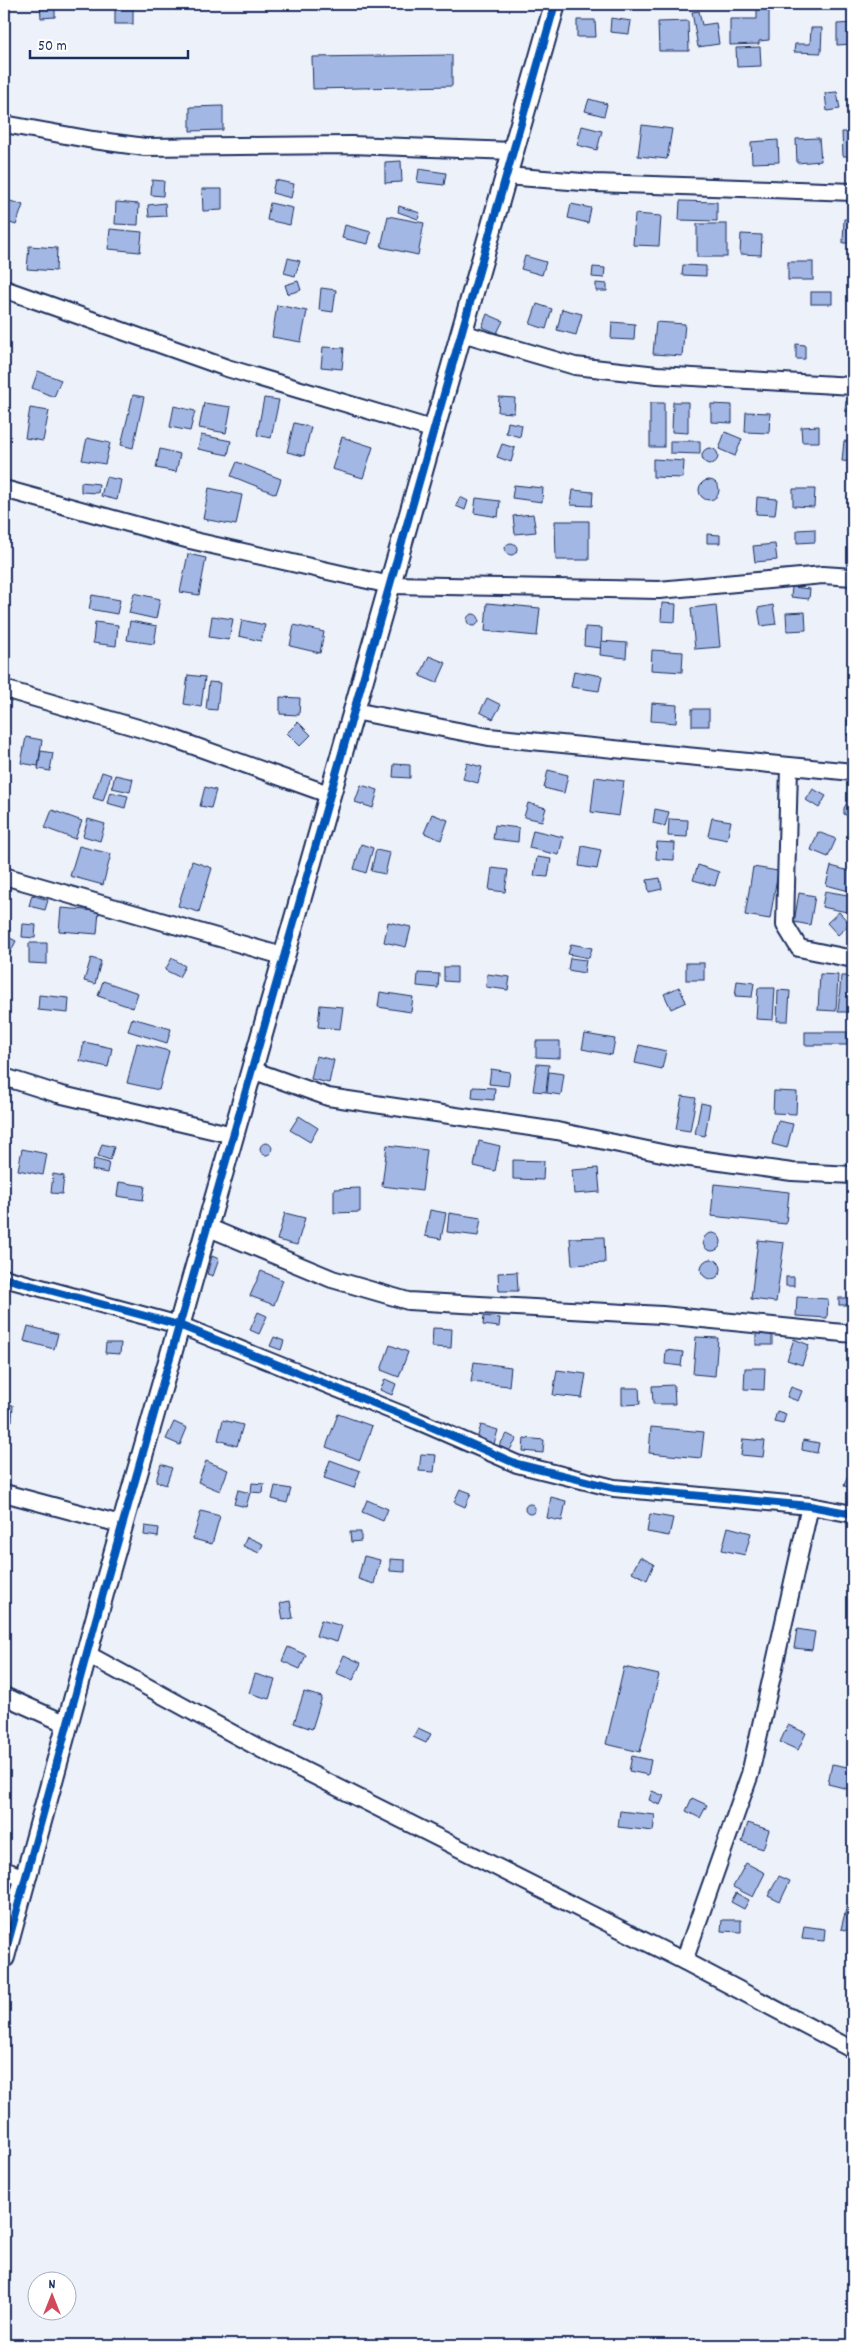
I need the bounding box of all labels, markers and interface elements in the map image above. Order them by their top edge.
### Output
scale bar [30,28,188,60]
text: 50 m [38,36,67,58]
north arrow [28,2272,78,2322]
text: N [49,2275,56,2295]

